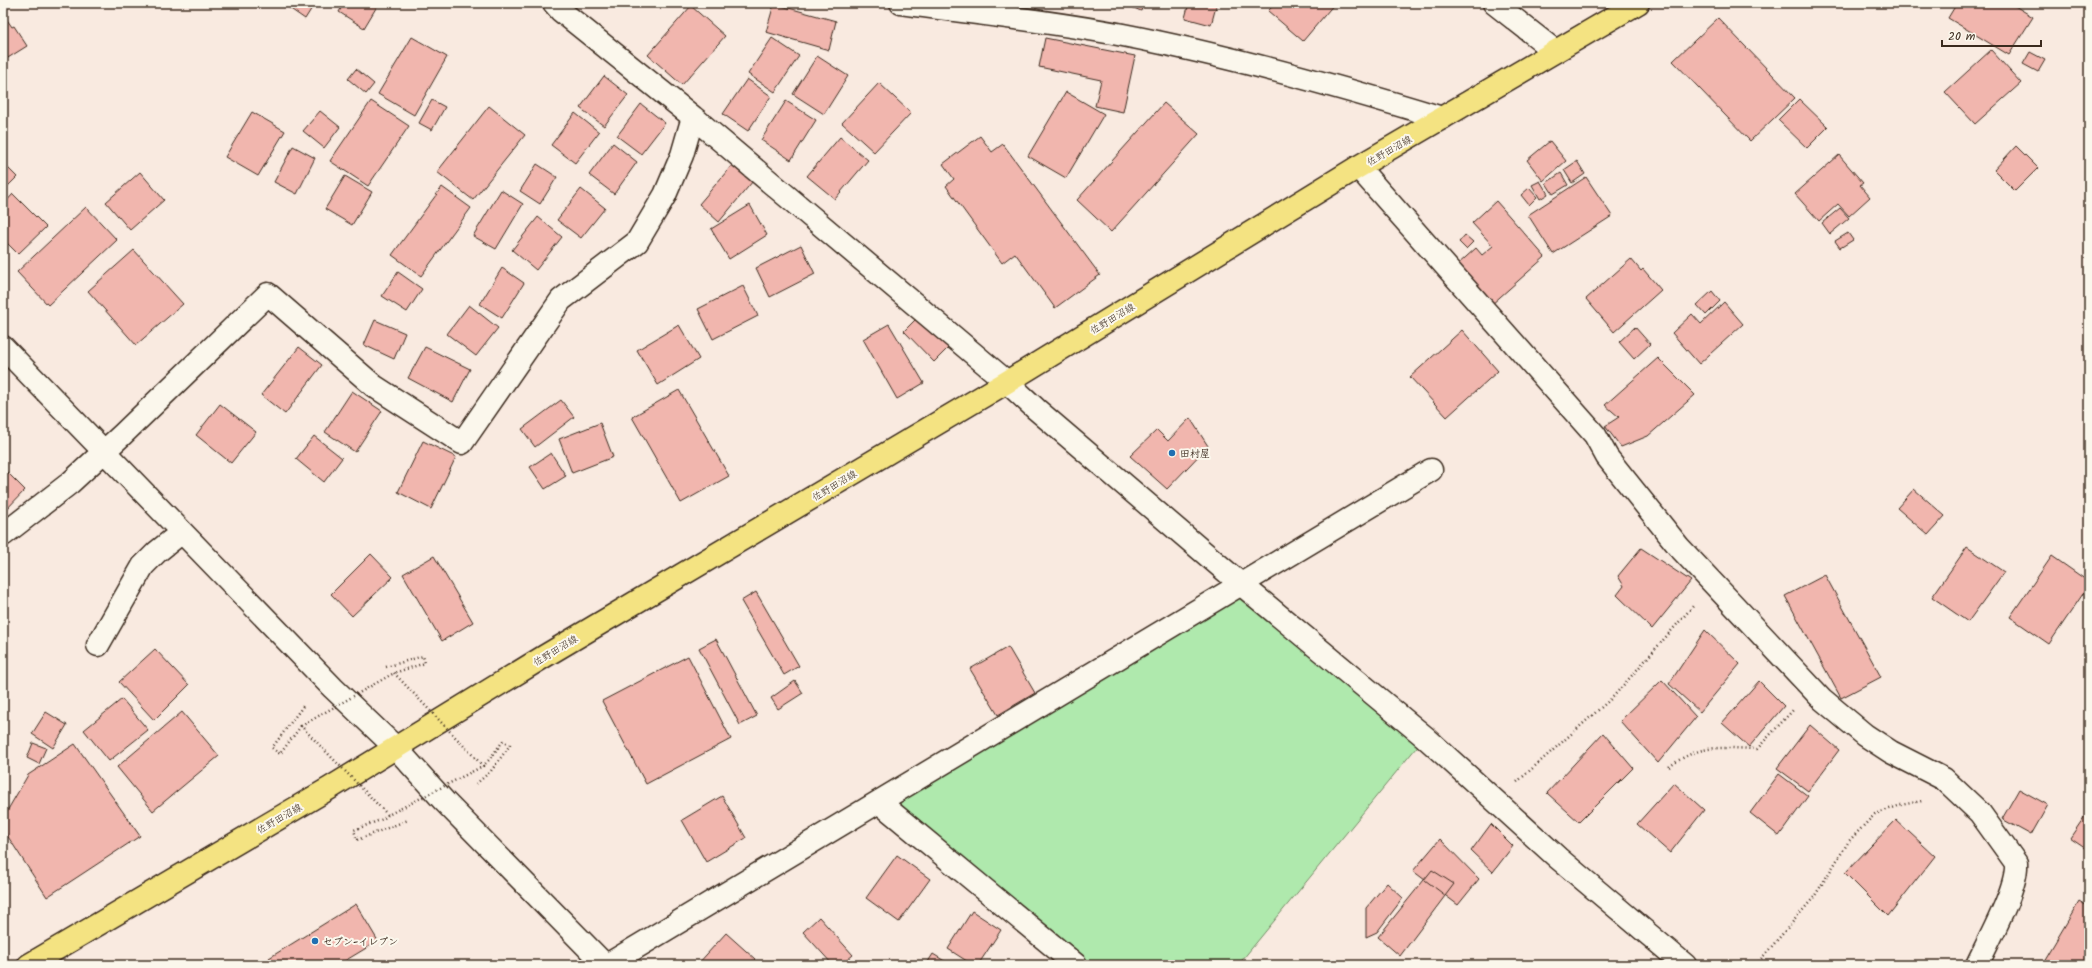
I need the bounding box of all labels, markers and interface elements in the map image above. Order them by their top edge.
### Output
scale bar [1942,22,2041,48]
text: 20 m [1948,27,1976,46]
street label: 佐野田沼線 [1364,131,1415,170]
street label: 佐野田沼線 [1087,299,1138,339]
place label: 田村屋 [1180,446,1210,462]
marker: 田村屋 [1167,448,1177,458]
street label: 佐野田沼線 [809,466,860,506]
street label: 佐野田沼線 [530,631,581,671]
street label: 佐野田沼線 [254,799,305,838]
place label: セブン-イレブン [323,934,398,950]
marker: セブン-イレブン [310,936,320,946]

